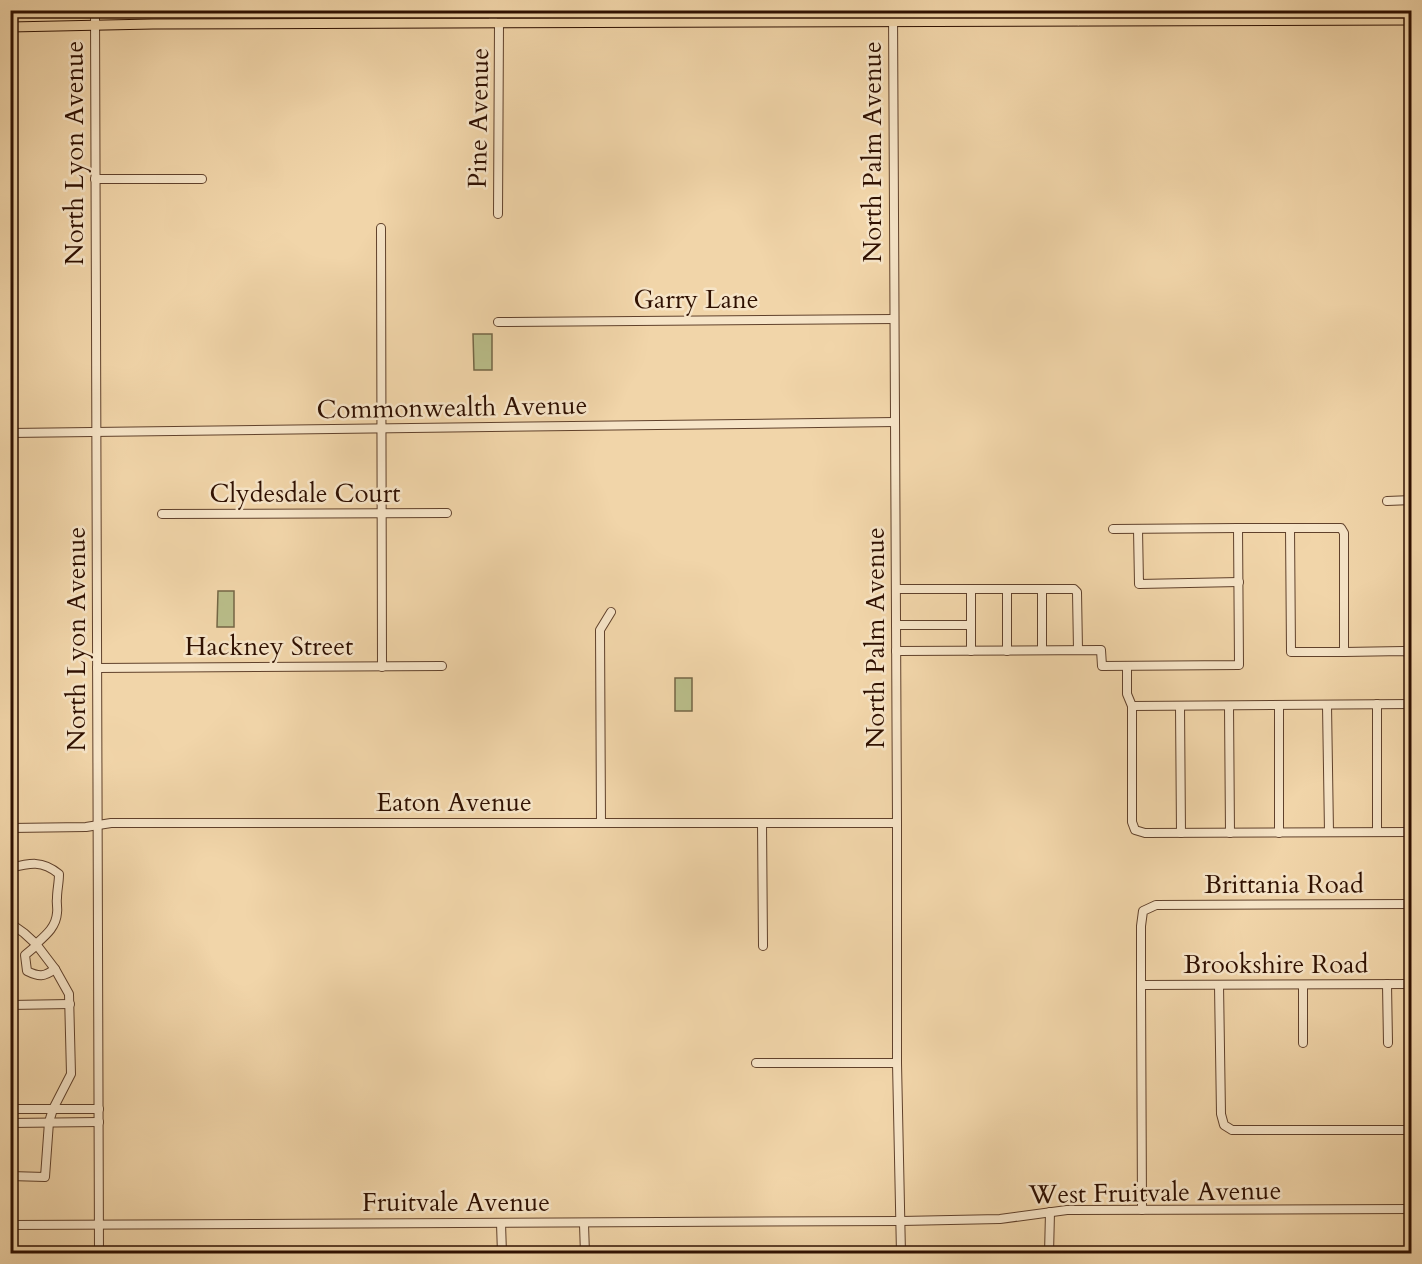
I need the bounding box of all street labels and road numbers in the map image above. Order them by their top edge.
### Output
street label: North Lyon Avenue [57,41,92,265]
street label: North Palm Avenue [855,41,890,263]
street label: Pine Avenue [460,47,497,189]
street label: Garry Lane [633,282,759,317]
street label: Commonwealth Avenue [316,388,588,427]
street label: Clydesdale Court [210,476,400,511]
street label: North Lyon Avenue [59,527,94,751]
street label: North Palm Avenue [858,527,893,749]
street label: Hackney Street [185,629,353,664]
street label: Eaton Avenue [376,785,532,820]
street label: Brittania Road [1204,867,1364,902]
street label: Brookshire Road [1184,947,1369,982]
street label: West Fruitvale Avenue [1027,1173,1282,1212]
street label: Fruitvale Avenue [362,1185,550,1220]

